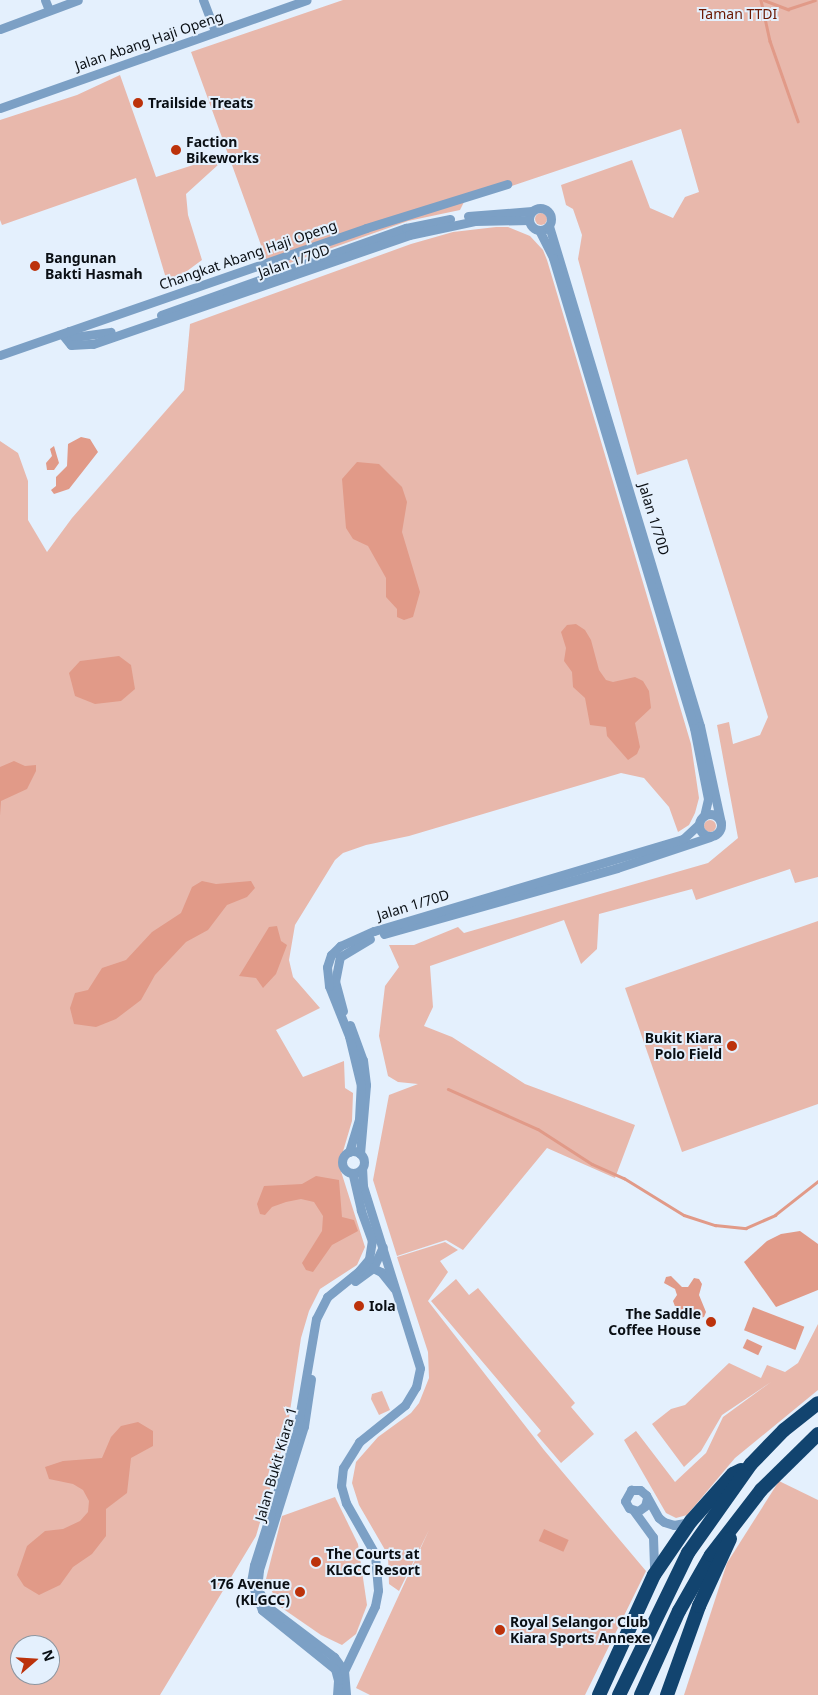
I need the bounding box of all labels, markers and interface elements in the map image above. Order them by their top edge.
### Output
park label: Taman TTDI [699,6,777,22]
street label: Jalan Abang Haji Openg [73,8,225,74]
place label: Trailside Treats [148,95,253,111]
marker: Trailside Treats [132,97,144,109]
place label: Faction Bikeworks [186,134,259,166]
marker: Faction Bikeworks [170,144,182,156]
street label: Changkat Abang Haji Openg [157,217,339,293]
street label: Jalan 1/70D [256,241,332,281]
place label: Bangunan Bakti Hasmah [45,250,143,282]
marker: Bangunan Bakti Hasmah [29,260,41,272]
street label: Jalan 1/70D [635,481,673,557]
street label: Jalan 1/70D [375,886,451,924]
place label: Bukit Kiara Polo Field [645,1030,722,1062]
marker: Bukit Kiara Polo Field [726,1040,738,1052]
place label: Iola [369,1298,396,1314]
marker: Iola [353,1300,365,1312]
place label: The Saddle Coffee House [608,1306,701,1338]
marker: The Saddle Coffee House [705,1316,717,1328]
street label: Jalan Bukit Kiara 1 [252,1405,300,1523]
place label: The Courts at KLGCC Resort [326,1546,420,1578]
marker: The Courts at KLGCC Resort [310,1556,322,1568]
place label: 176 Avenue (KLGCC) [210,1576,290,1608]
marker: 176 Avenue (KLGCC) [294,1586,306,1598]
place label: Royal Selangor Club Kiara Sports Annexe [510,1614,650,1646]
marker: Royal Selangor Club Kiara Sports Annexe [494,1624,506,1636]
north arrow [10,1635,60,1685]
text: N [38,1647,60,1664]

